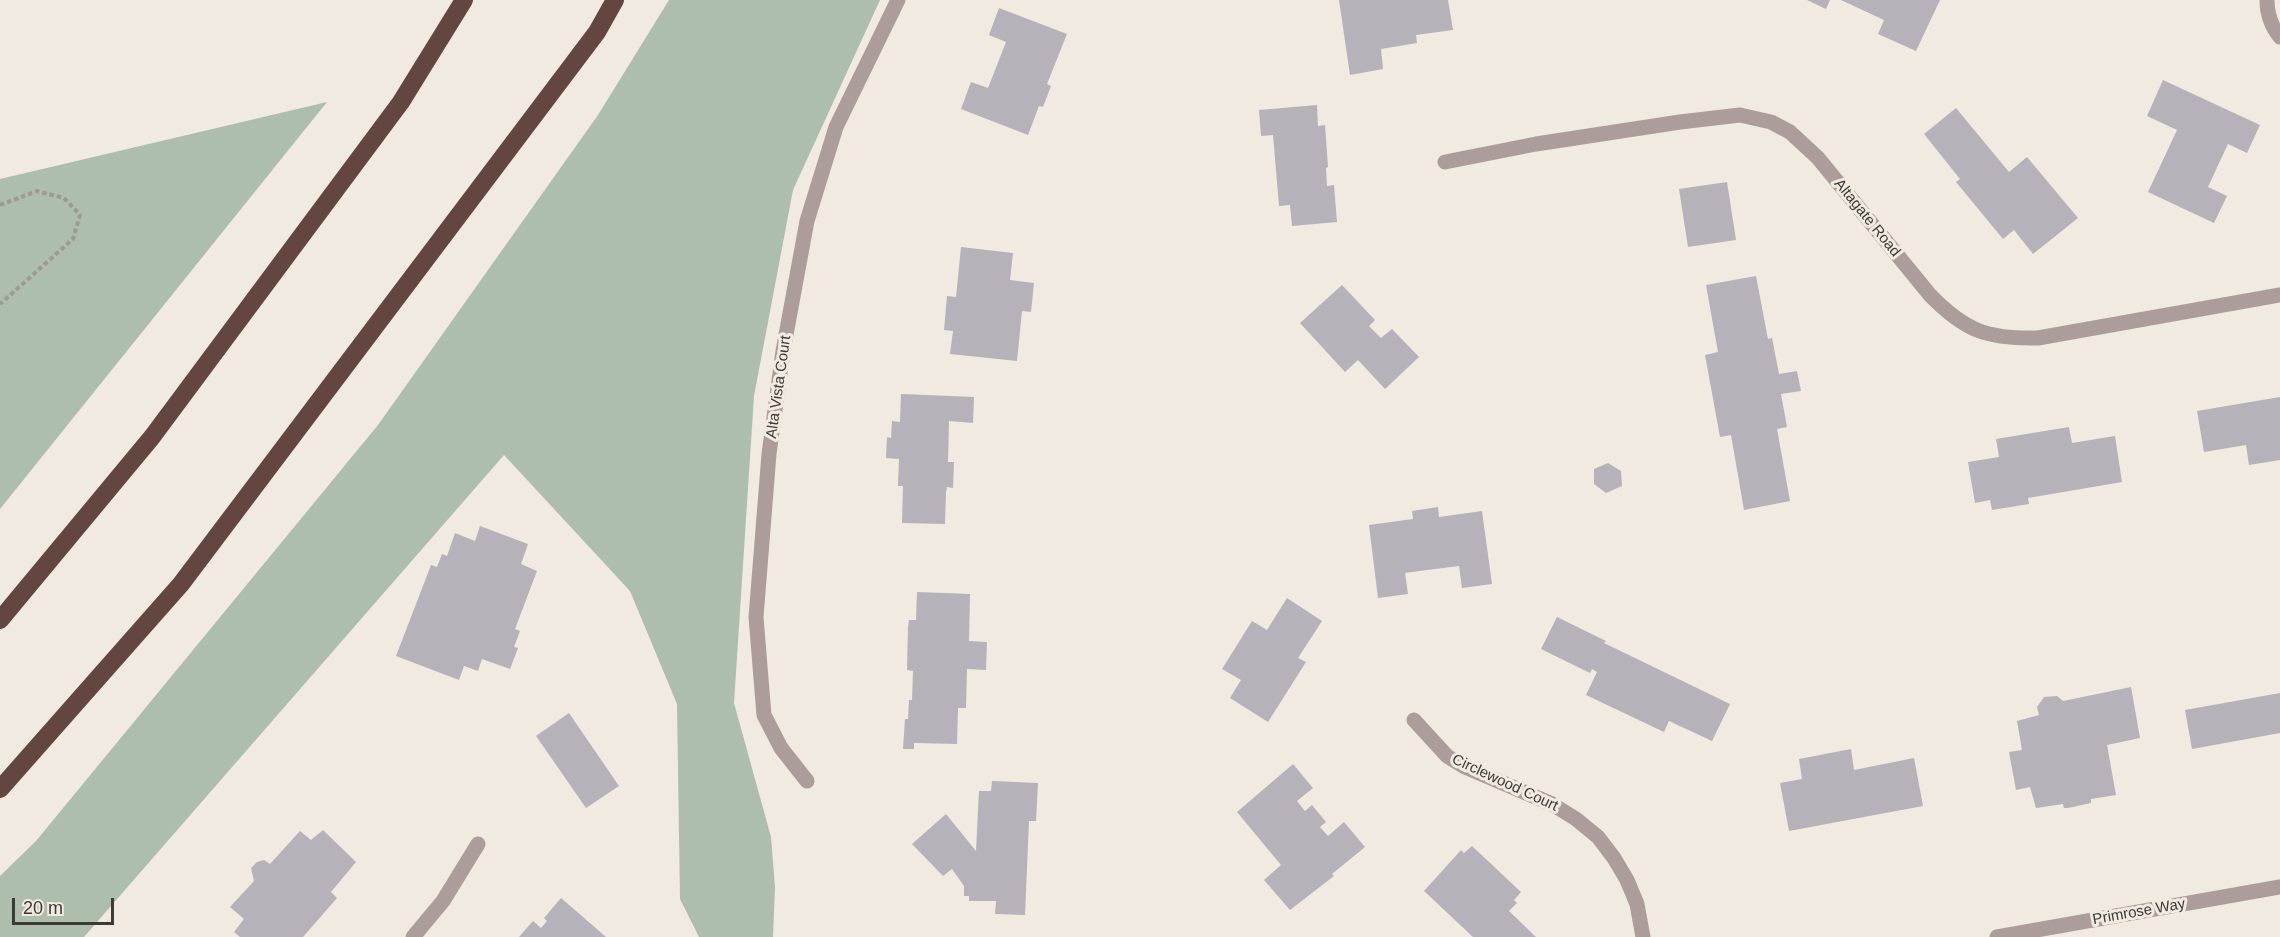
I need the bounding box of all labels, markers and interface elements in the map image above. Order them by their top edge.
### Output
street label: Altagate Road [1830,175,1904,261]
street label: Alta Vista Court [763,334,795,440]
street label: Circlewood Court [1449,751,1561,815]
scale bar [15,886,117,924]
street label: Primrose Way [2091,895,2187,929]
text: 20 m [23,898,63,918]

